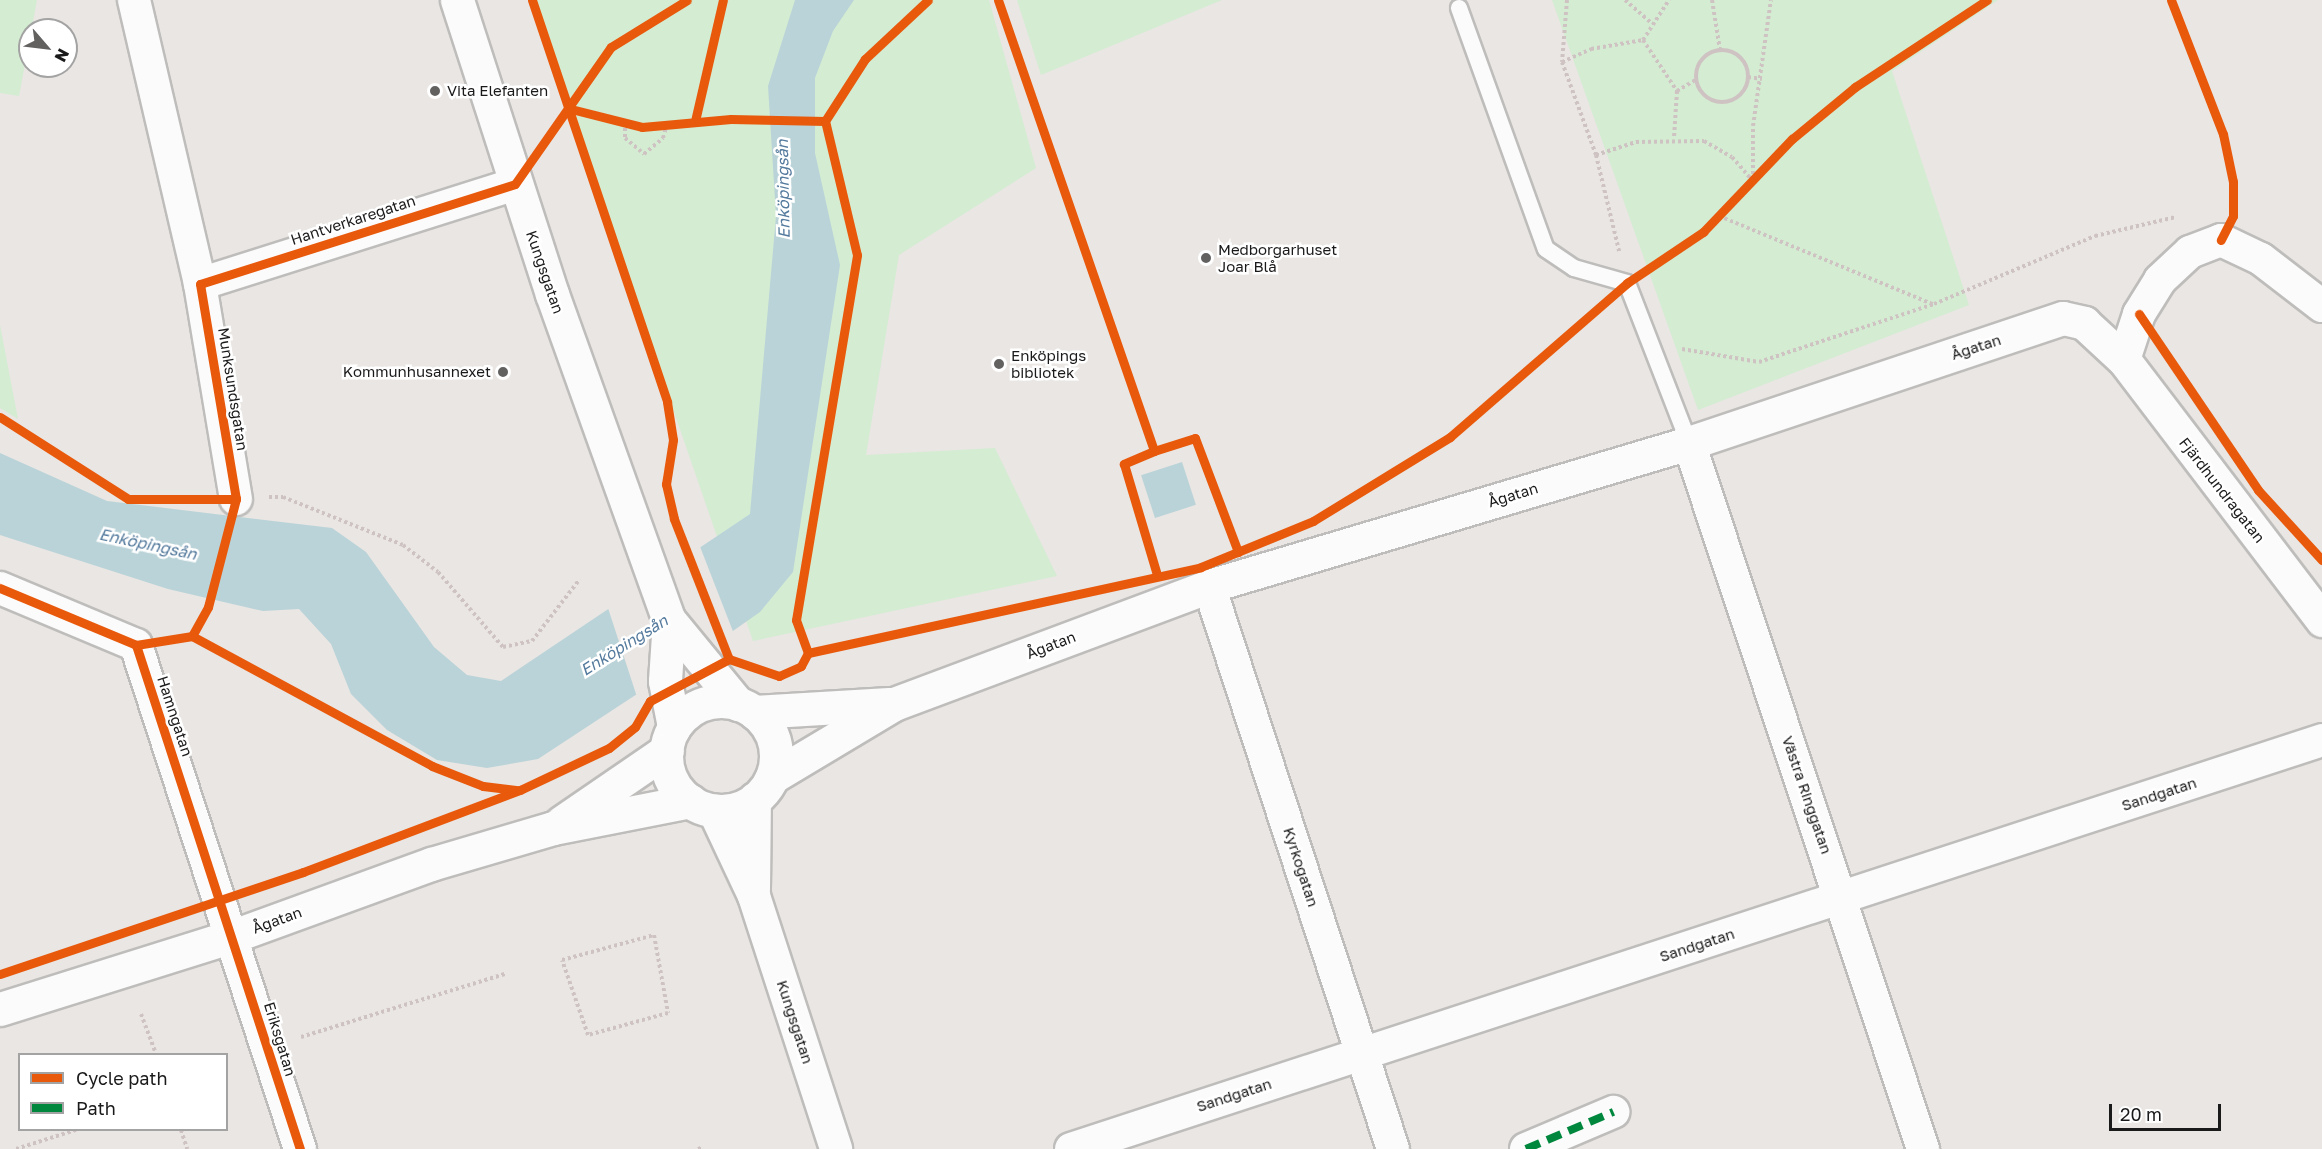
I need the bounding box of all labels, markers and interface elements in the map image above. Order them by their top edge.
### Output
north arrow [18,18,78,78]
text: N [50,45,74,66]
place label: Vita Elefanten [447,82,548,100]
marker: Vita Elefanten [428,84,442,98]
water label: Enköpingsån [773,139,793,239]
street label: Hantverkaregatan [288,191,418,249]
street label: Kungsgatan [522,228,568,316]
place label: Medborgarhuset Joar Blå [1218,240,1337,275]
marker: Medborgarhuset Joar Blå [1199,251,1213,265]
street label: Munksundsgatan [214,326,252,452]
street label: Ågatan [1949,331,2003,363]
place label: Enköpings bibliotek [1011,346,1086,381]
marker: Enköpings bibliotek [992,357,1006,371]
place label: Kommunhusannexet [343,363,491,381]
marker: Kommunhusannexet [496,365,510,379]
street label: Fjärdhundragatan [2175,434,2269,546]
street label: Ågatan [1486,479,1540,511]
water label: Enköpingsån [98,524,198,564]
water label: Enköpingsån [577,611,671,679]
street label: Ågatan [1024,627,1078,663]
street label: Hamngatan [154,673,196,759]
street label: Västra Ringgatan [1778,734,1836,856]
street label: Sandgatan [2119,773,2199,815]
street label: Kyrkogatan [1280,825,1322,909]
street label: Ågatan [250,903,304,937]
street label: Sandgatan [1657,924,1737,966]
street label: Kungsgatan [773,978,817,1066]
street label: Eriksgatan [260,1000,300,1078]
legend [18,1053,228,1131]
text: Cycle path [76,1067,168,1089]
street label: Sandgatan [1194,1074,1274,1116]
scale bar [2112,1092,2224,1130]
text: Path [76,1097,116,1119]
text: 20 m [2120,1103,2162,1125]

